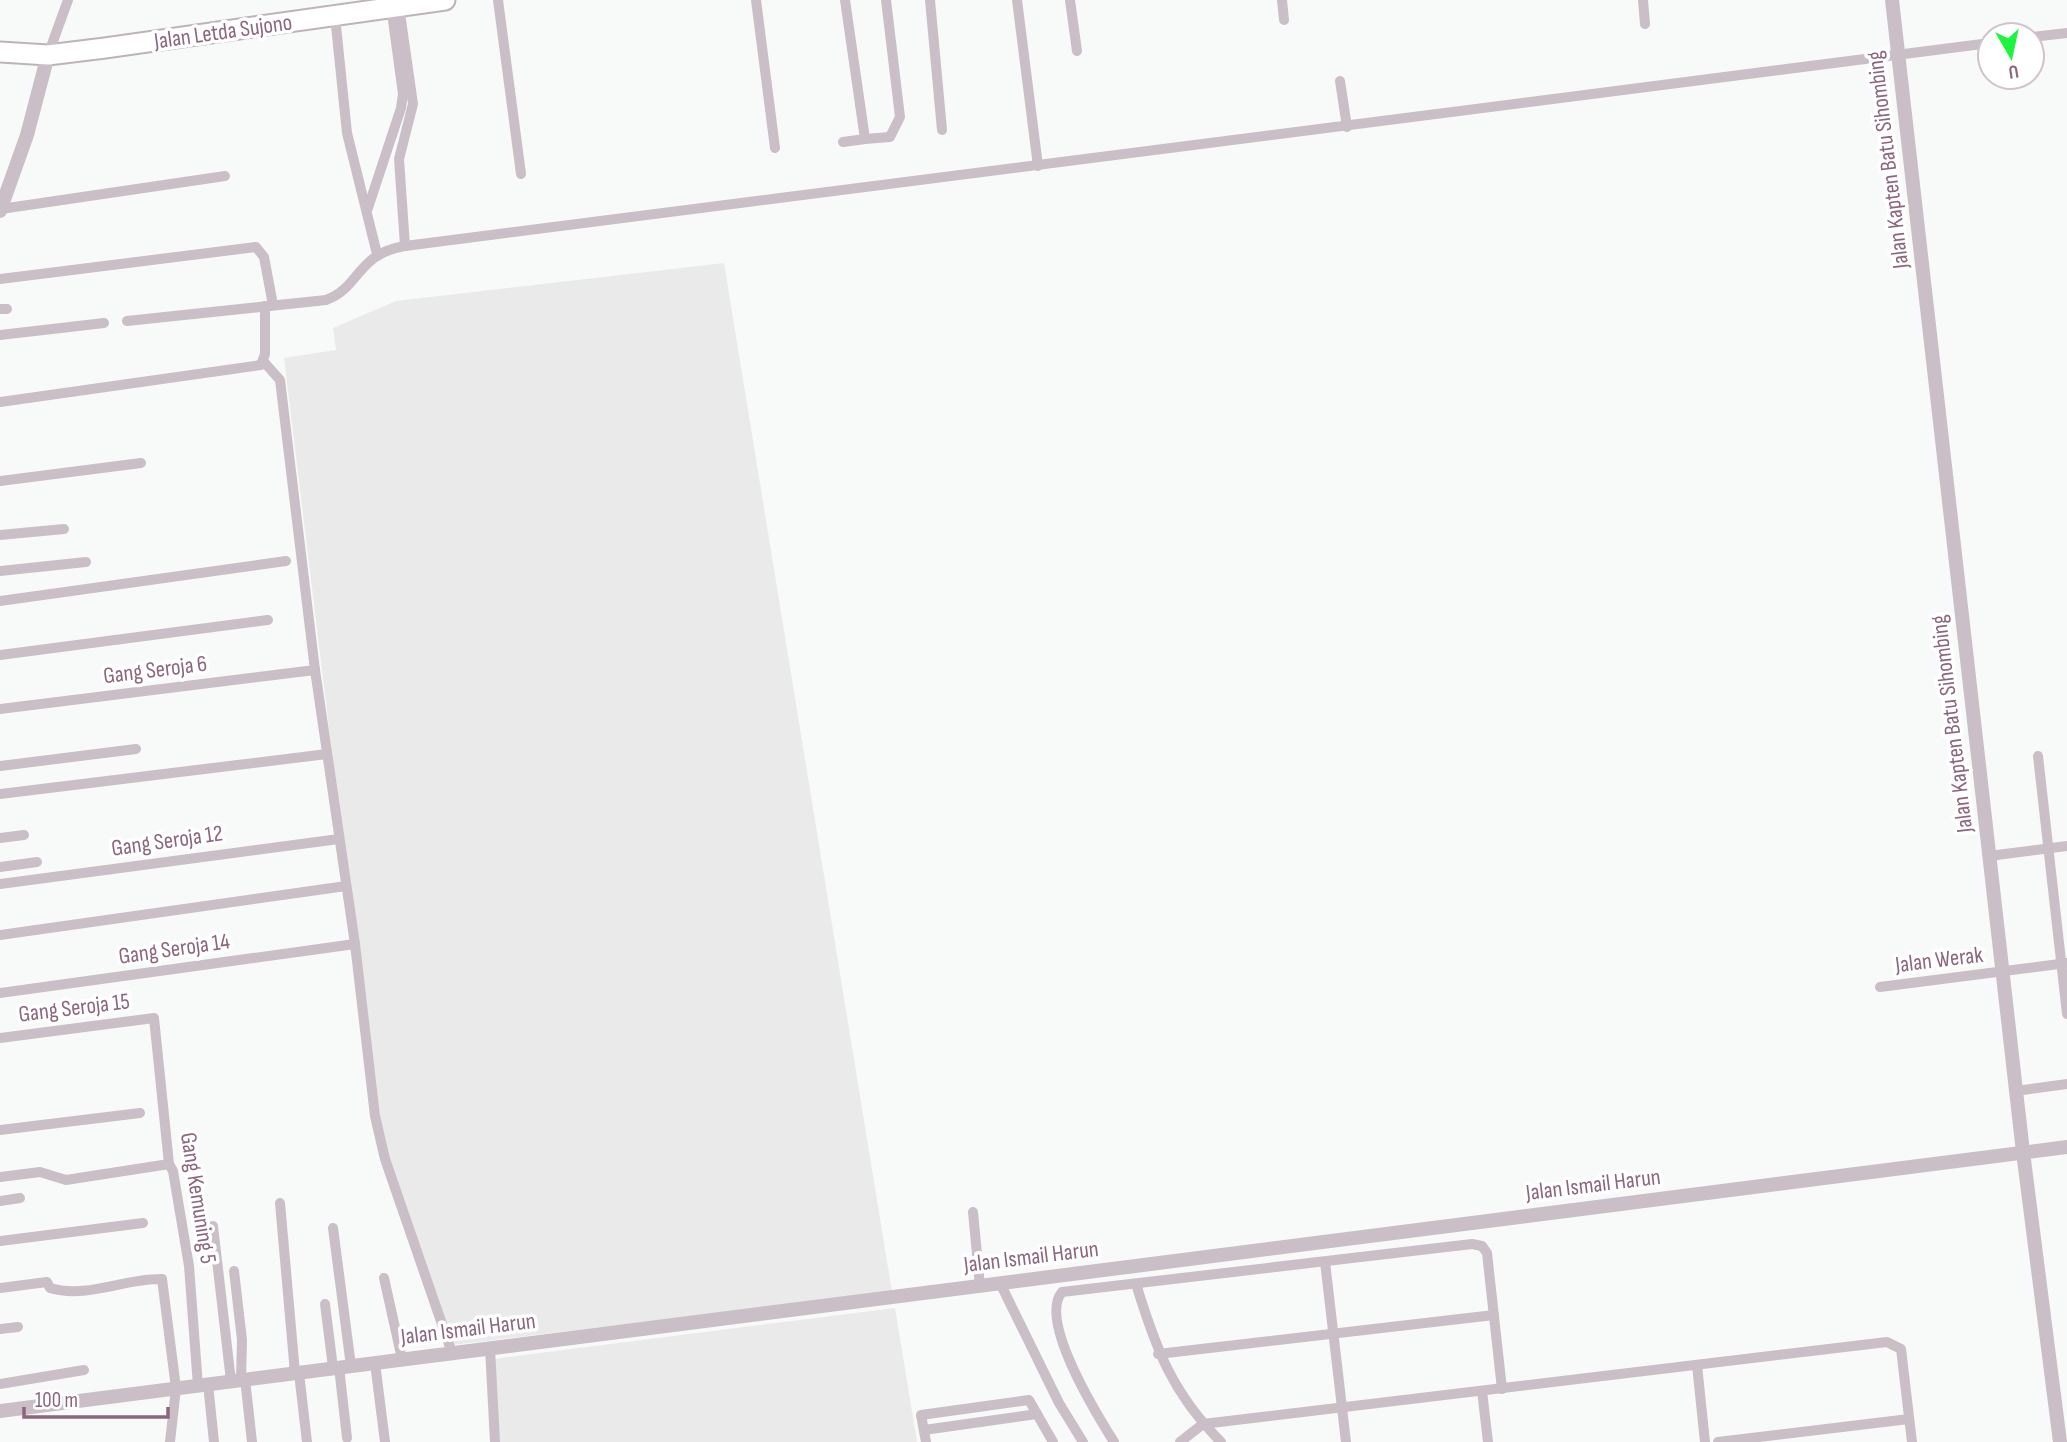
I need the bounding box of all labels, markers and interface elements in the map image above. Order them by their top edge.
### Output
street label: Jalan Letda Sujono [151,8,294,56]
north arrow [1976,21,2046,91]
street label: Jalan Kapten Batu Sihombing [1861,49,1915,271]
text: U [2007,59,2020,83]
street label: Jalan Kapten Batu Sihombing [1925,613,1979,835]
street label: Gang Seroja 6 [102,650,209,690]
street label: Gang Seroja 12 [110,819,225,863]
street label: Gang Seroja 14 [117,927,232,971]
street label: Jalan Werak [1893,941,1985,979]
street label: Gang Seroja 15 [17,987,131,1029]
street label: Gang Kemuning 5 [174,1131,222,1266]
street label: Jalan Ismail Harun [1523,1163,1662,1207]
street label: Jalan Ismail Harun [961,1235,1100,1279]
street label: Jalan Ismail Harun [398,1307,537,1351]
scale bar [24,1376,168,1420]
text: 100 m [35,1388,78,1413]

